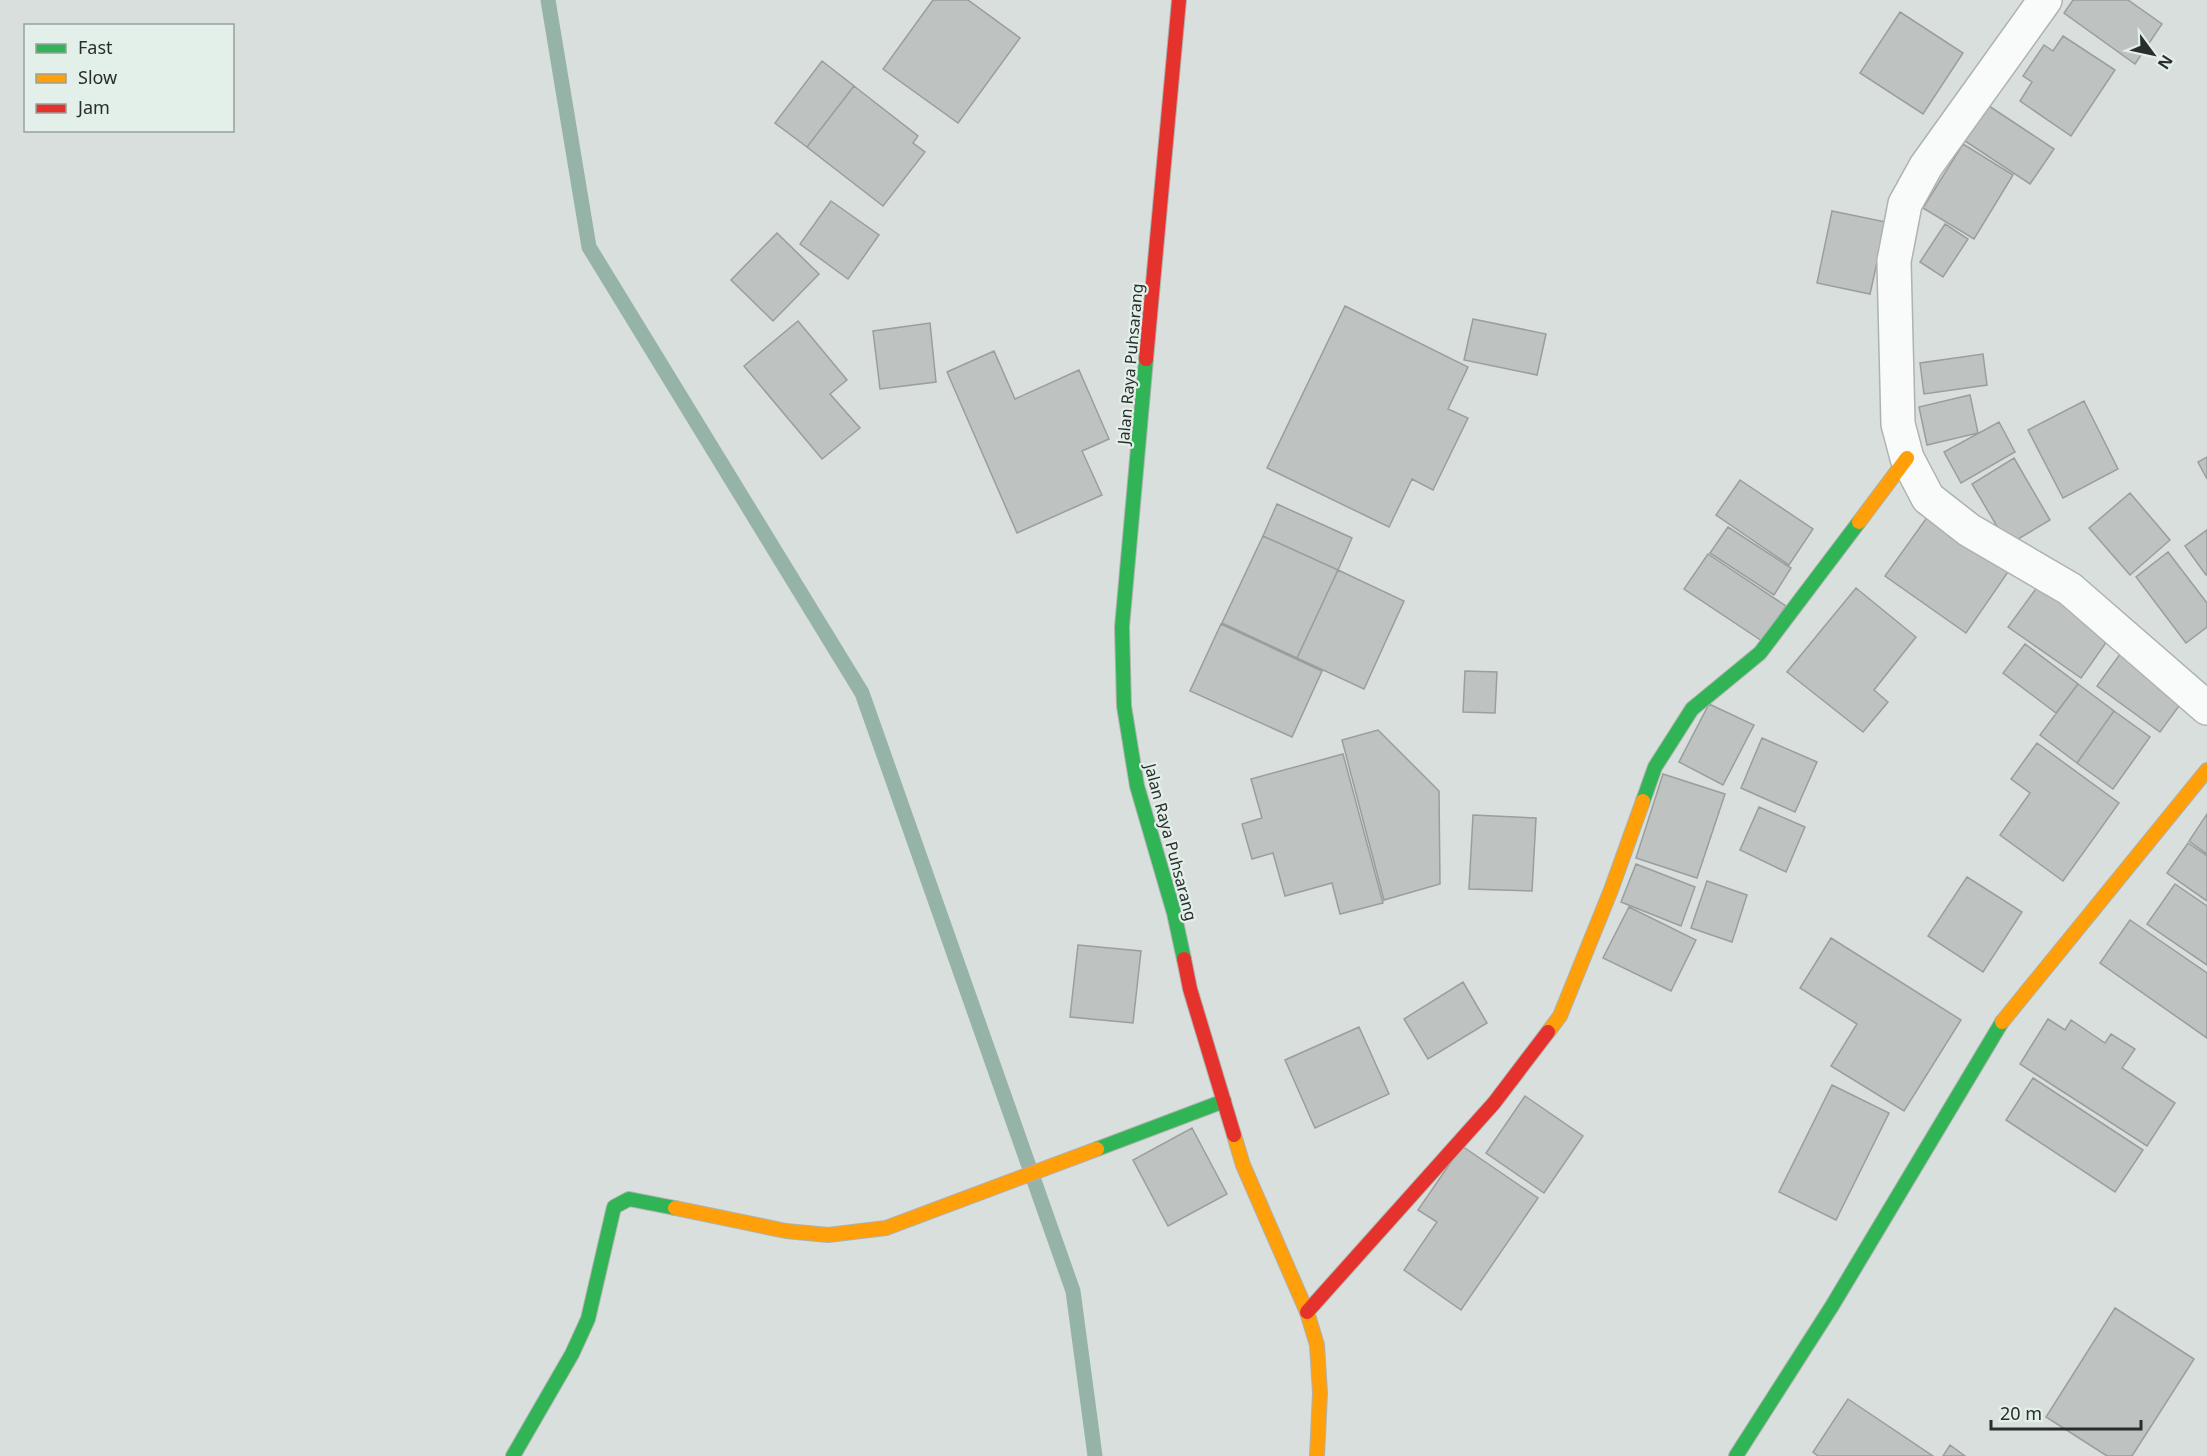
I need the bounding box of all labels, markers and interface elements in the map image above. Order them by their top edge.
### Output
legend [24,24,234,132]
north arrow [2123,24,2183,84]
text: Fast [78,35,113,59]
text: N [2153,51,2178,74]
text: Slow [78,65,117,89]
text: Jam [76,95,110,119]
street label: Jalan Raya Puhsarang [1112,282,1148,448]
street label: Jalan Raya Puhsarang [1139,759,1203,923]
scale bar [1991,1393,2141,1431]
text: 20 m [2000,1401,2042,1425]

